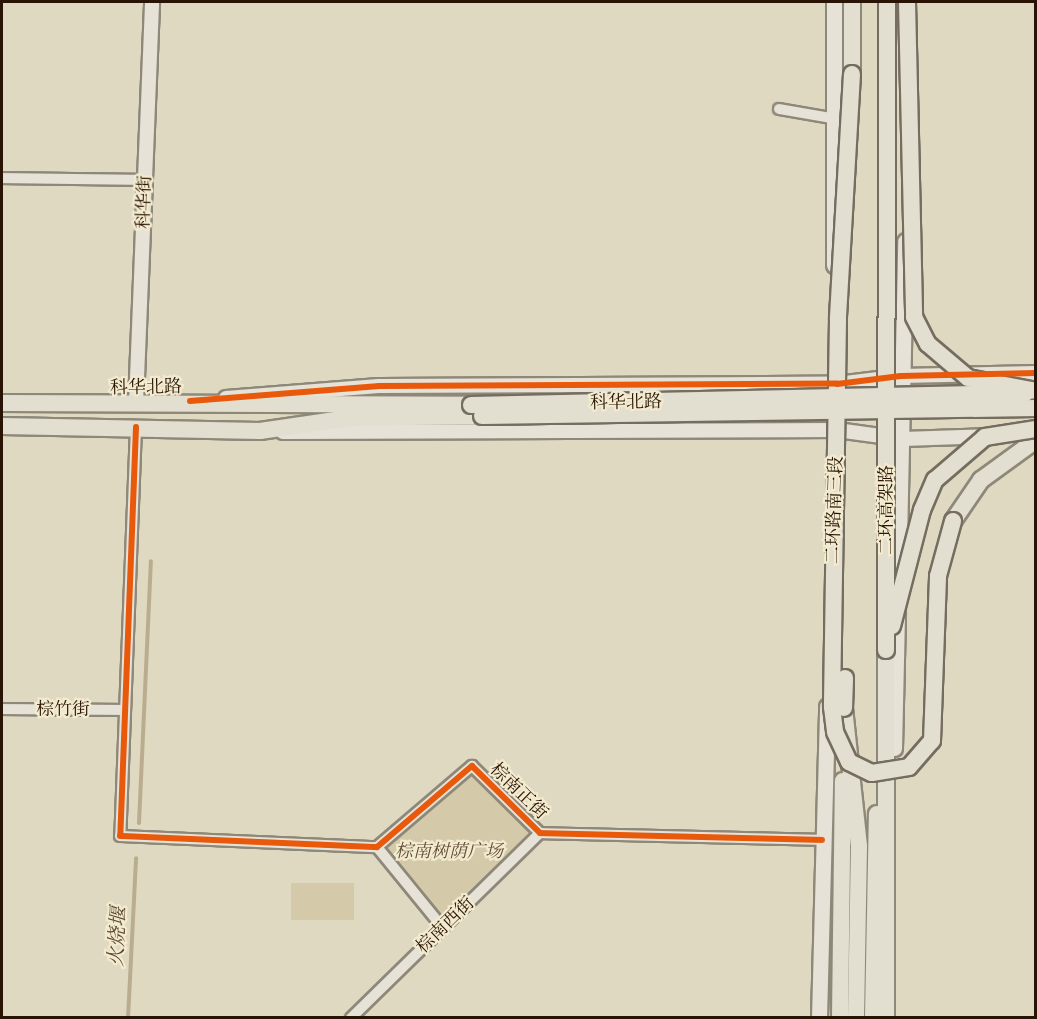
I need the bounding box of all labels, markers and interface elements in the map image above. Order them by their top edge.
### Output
street label: 科华街 [132,175,156,229]
street label: 科华北路 [110,376,182,398]
street label: 科华北路 [590,391,662,413]
street label: 二环路南三段 [821,456,847,564]
street label: 二环高架路 [875,465,897,555]
street label: 棕竹街 [36,698,90,720]
street label: 棕南正街 [486,758,552,824]
park label: 棕南树荫广场 [395,840,503,862]
street label: 棕南西街 [412,892,478,958]
water label: 火烧堰 [103,906,131,968]

